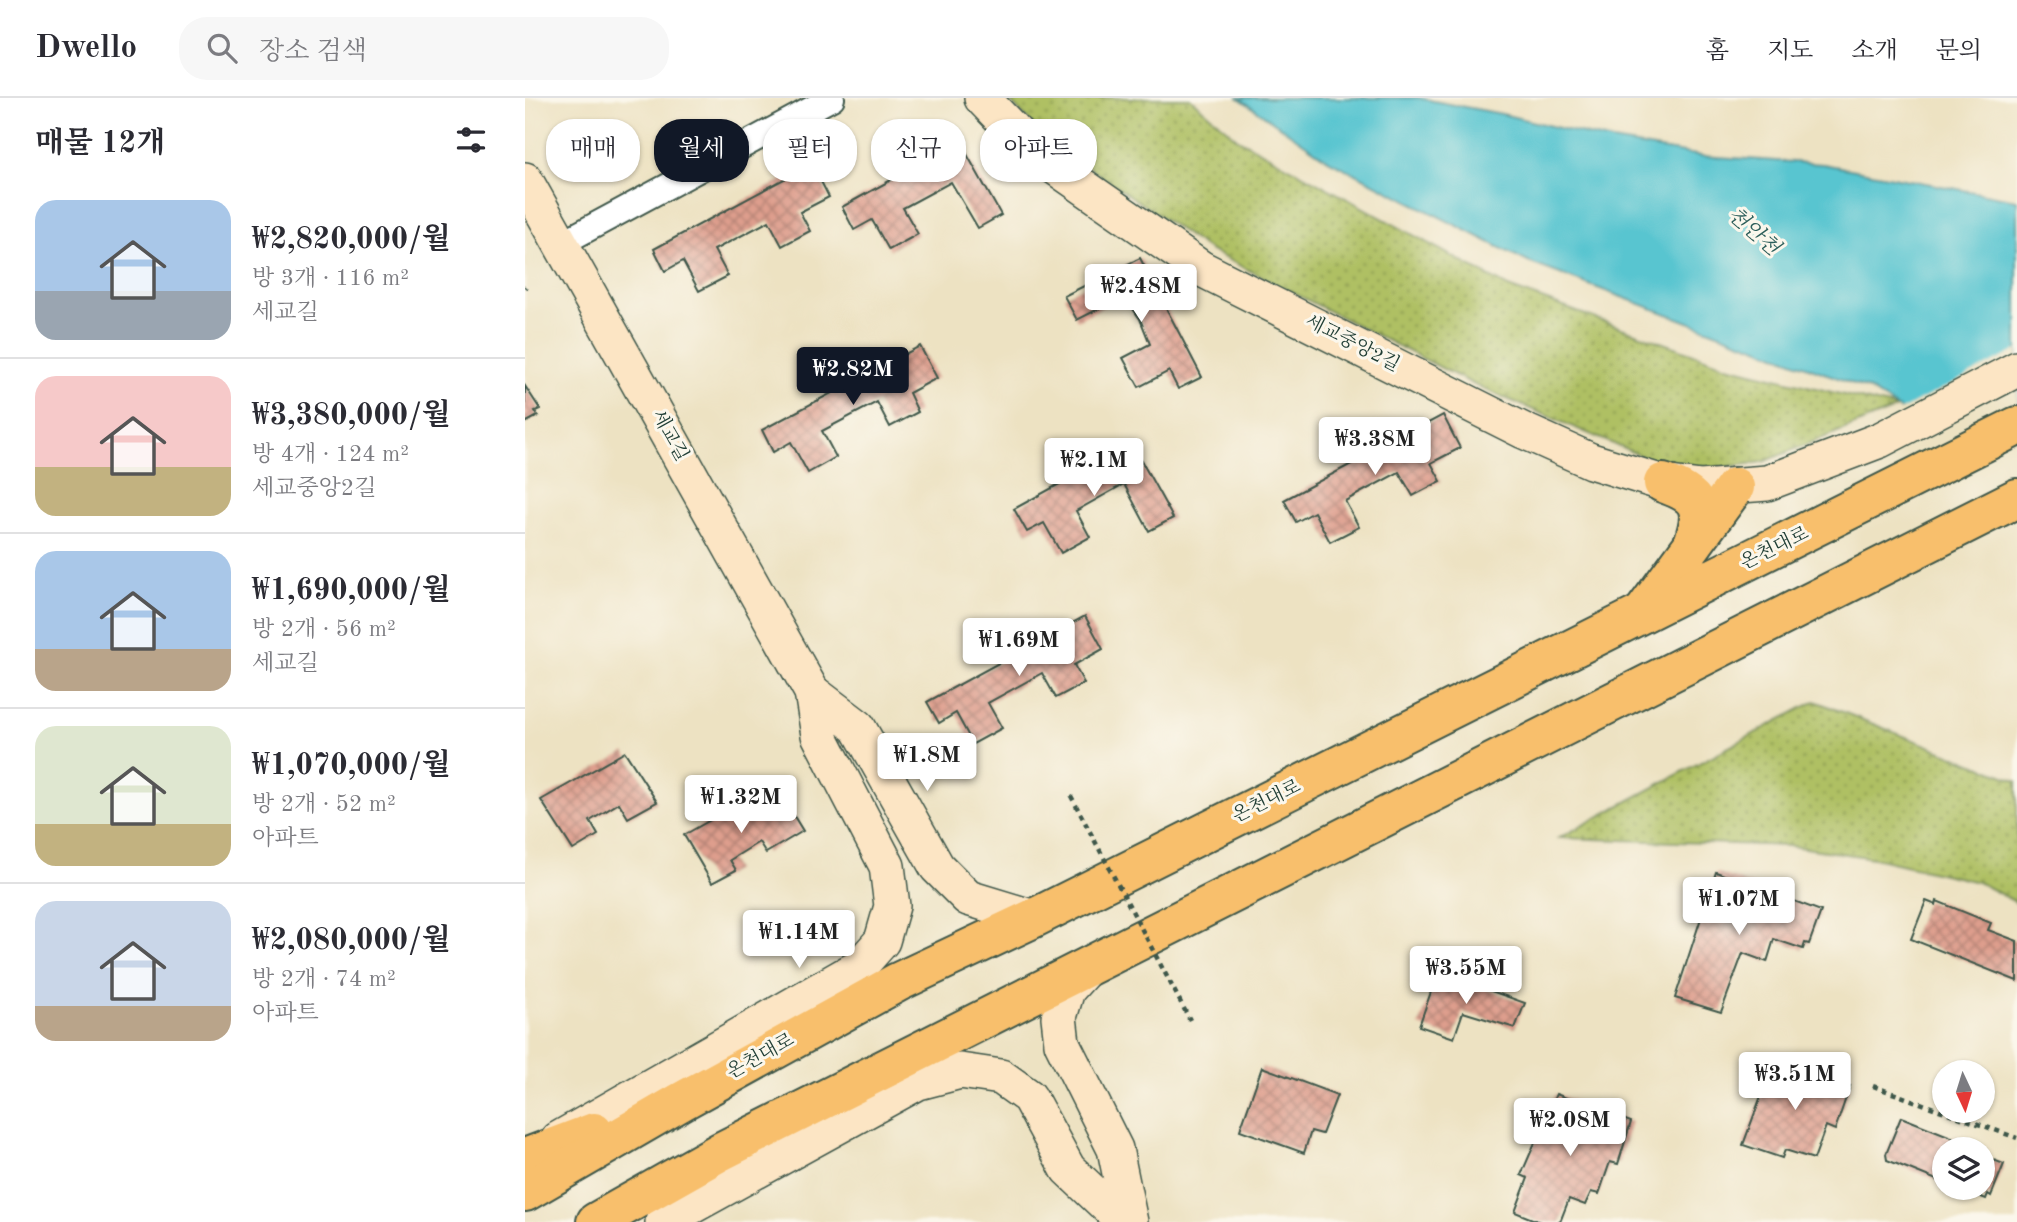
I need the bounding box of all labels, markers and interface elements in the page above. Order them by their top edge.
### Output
search box [179,17,669,80]
icon: search [203,29,241,67]
text: Dwello [35,32,137,65]
text: 장소 검색 [259,39,367,65]
text: 홈 [1706,40,1729,64]
text: 지도 [1767,40,1813,64]
text: 소개 [1851,40,1898,64]
text: 문의 [1936,40,1982,64]
chip: 매매 [546,119,640,182]
chip: 월세 [654,119,749,182]
chip: 필터 [763,119,857,182]
chip: 신규 [871,119,966,182]
chip: 아파트 [980,119,1097,182]
icon: filters [452,121,490,159]
text: 매물 12개 [35,129,165,159]
water label: 천안천 [1723,203,1785,261]
text: ₩2,820,000/월 [252,225,451,255]
icon: home [91,228,175,312]
pin: ₩2.48M [1084,264,1198,324]
text: 방 3개 · 116 m² [252,267,409,290]
text: ₩2.48M [1101,275,1181,298]
text: 세교길 [252,301,319,324]
street label: 세교중앙2길 [1302,310,1403,376]
pin: ₩2.82M [796,348,910,407]
text: ₩2.82M [813,358,893,381]
text: ₩3,380,000/월 [252,401,451,431]
icon: home [91,404,175,488]
street label: 세교길 [647,406,692,465]
pin: ₩3.38M [1318,418,1432,477]
text: ₩3.38M [1335,428,1415,451]
pin: ₩2.1M [1045,438,1143,498]
text: 방 4개 · 124 m² [252,443,409,466]
text: ₩2.1M [1060,449,1128,472]
text: 세교중앙2길 [252,477,376,500]
street label: 온천대로 [1737,523,1812,574]
text: ₩1,690,000/월 [252,576,451,606]
icon: home [91,579,175,663]
text: 방 2개 · 56 m² [252,618,396,641]
pin: ₩1.69M [962,618,1076,678]
text: ₩1.69M [979,629,1059,652]
text: 세교길 [252,652,319,675]
pin: ₩1.8M [878,734,976,793]
text: ₩1.8M [893,744,961,767]
text: ₩1,070,000/월 [252,751,451,781]
icon: home [91,754,175,838]
pin: ₩1.32M [684,776,798,835]
street label: 온천대로 [1229,776,1304,827]
text: ₩1.32M [701,786,781,809]
text: 방 2개 · 52 m² [252,793,396,816]
text: 아파트 [252,827,319,850]
pin: ₩1.07M [1682,878,1796,937]
text: ₩1.07M [1699,888,1779,911]
pin: ₩1.14M [742,910,856,970]
text: ₩1.14M [759,921,839,944]
text: ₩2,080,000/월 [252,926,451,956]
icon: home [91,929,175,1013]
pin: ₩3.55M [1409,946,1523,1006]
text: ₩3.55M [1426,957,1506,980]
text: 방 2개 · 74 m² [252,968,396,991]
text: 아파트 [252,1002,319,1025]
street label: 온천대로 [723,1029,798,1083]
pin: ₩3.51M [1738,1052,1852,1112]
north arrow [1932,1060,1995,1124]
map controls [1932,1060,1995,1200]
text: ₩3.51M [1755,1063,1835,1086]
pin: ₩2.08M [1513,1098,1627,1158]
text: ₩2.08M [1530,1109,1610,1132]
button: layers [1932,1137,1995,1200]

